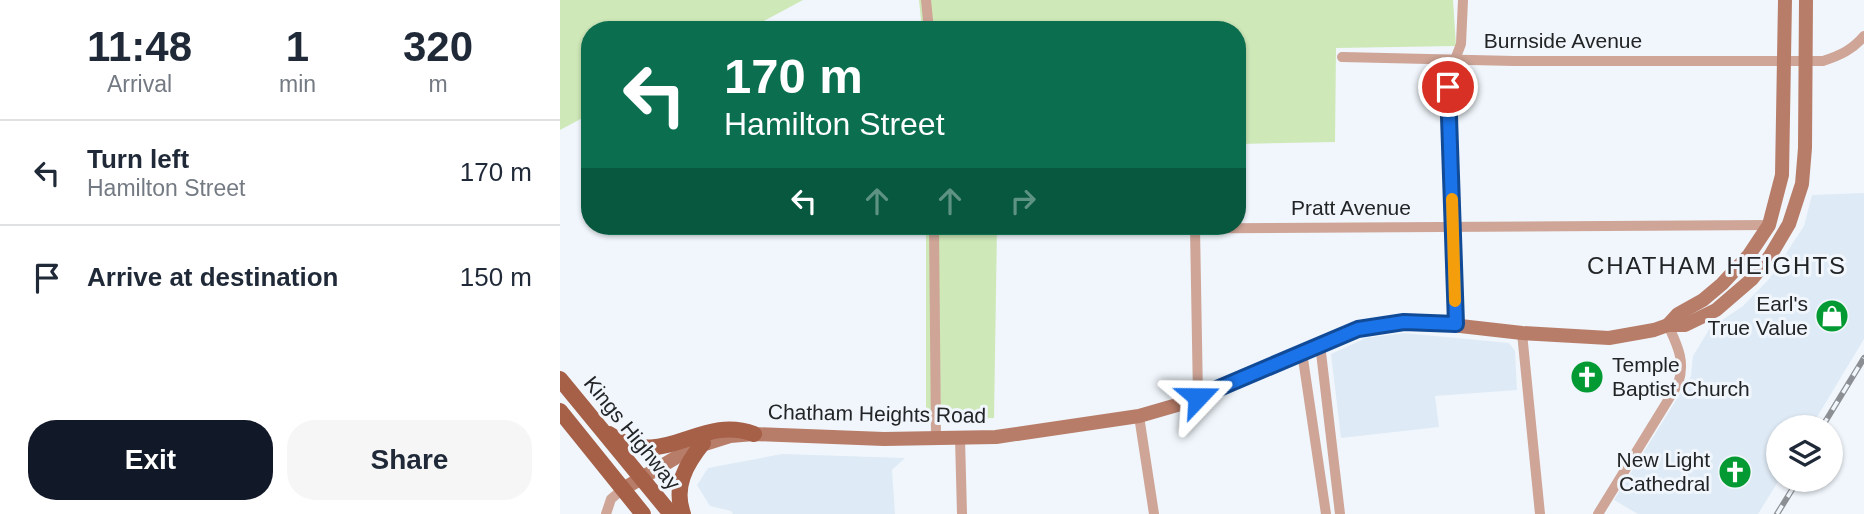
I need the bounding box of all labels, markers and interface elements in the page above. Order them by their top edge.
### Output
text: 11:48 [87,23,192,70]
text: 1 [286,23,309,70]
text: 320 [403,23,473,70]
street label: Burnside Avenue [1484,29,1642,52]
icon: left [609,49,700,140]
text: 170 m [724,49,863,103]
pin [1418,57,1478,117]
icon: arrive [1429,68,1467,106]
text: Arrival [107,71,172,97]
text: min [279,71,316,97]
text: m [428,71,448,97]
text: Hamilton Street [724,106,945,142]
text: Turn left [87,144,189,174]
icon: left [28,154,66,192]
text: 170 m [460,157,532,187]
text: Hamilton Street [87,175,246,201]
icon: left [785,182,823,220]
icon: ahead [858,182,896,220]
icon: ahead [931,182,969,220]
icon: right [1004,182,1042,220]
street label: Pratt Avenue [1291,196,1411,219]
district label: CHATHAM HEIGHTS [1587,252,1847,279]
icon: arrive [28,259,66,297]
text: Arrive at destination [87,262,338,292]
text: 150 m [460,262,532,292]
place label: Earl's True Value [1708,292,1808,339]
shop icon: Earl's True Value [1813,297,1851,335]
place label: Temple Baptist Church [1612,353,1750,400]
church icon: Temple Baptist Church [1568,358,1606,396]
position arrow [1161,360,1235,434]
street label: Kings Highway [580,371,685,494]
street label: Chatham Heights Road [768,400,986,427]
map controls [1766,415,1843,492]
button: layers [1766,415,1843,492]
button: Exit [28,420,273,500]
button: Share [287,420,532,500]
place label: New Light Cathedral [1617,448,1710,495]
church icon: New Light Cathedral [1716,453,1754,491]

